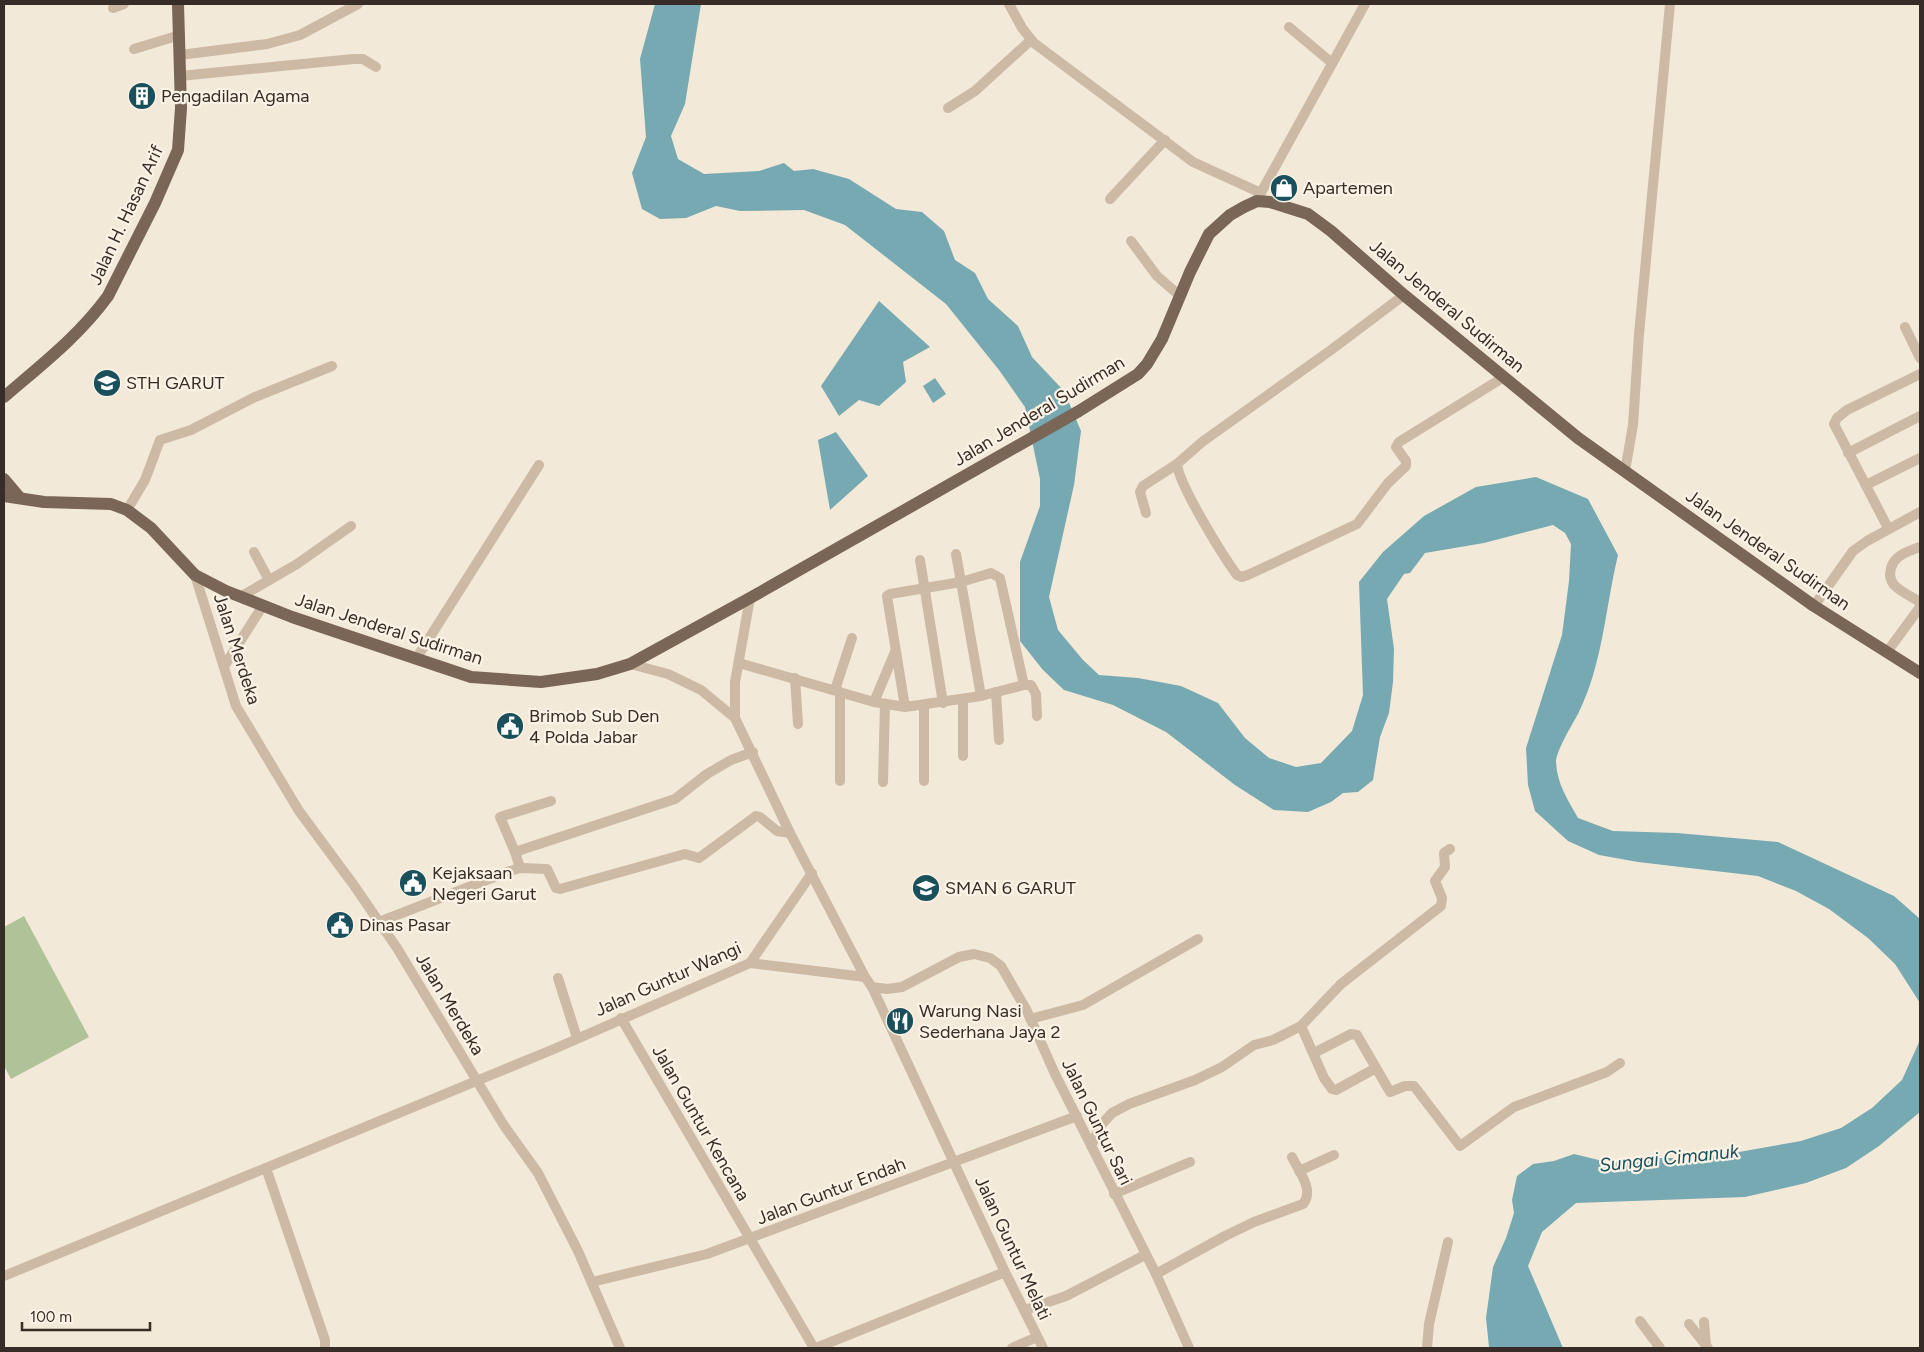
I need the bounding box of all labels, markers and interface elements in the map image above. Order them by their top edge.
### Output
building icon: Pengadilan Agama [127,81,157,111]
place label: Pengadilan Agama [161,85,310,107]
street label: Jalan H. Hasan Arif [84,141,168,288]
shop icon: Apartemen [1269,173,1299,203]
place label: Apartemen [1303,177,1393,199]
street label: Jalan Jenderal Sudirman [1365,235,1529,377]
street label: Jalan Jenderal Sudirman [949,351,1129,471]
school or university icon: STH GARUT [92,368,122,398]
place label: STH GARUT [126,372,225,394]
street label: Jalan Jenderal Sudirman [1682,485,1854,615]
street label: Jalan Jenderal Sudirman [293,588,485,670]
street label: Jalan Merdeka [209,591,265,707]
place label: Brimob Sub Den 4 Polda Jabar [529,705,659,748]
public building icon: Brimob Sub Den 4 Polda Jabar [495,711,525,741]
place label: Kejaksaan Negeri Garut [432,862,537,905]
public building icon: Kejaksaan Negeri Garut [398,868,428,898]
school or university icon: SMAN 6 GARUT [911,873,941,903]
place label: SMAN 6 GARUT [945,877,1076,899]
public building icon: Dinas Pasar [325,910,355,940]
place label: Dinas Pasar [359,914,451,936]
street label: Jalan Guntur Wangi [591,937,745,1021]
street label: Jalan Merdeka [411,949,489,1059]
place label: Warung Nasi Sederhana Jaya 2 [919,1000,1061,1043]
restaurant icon: Warung Nasi Sederhana Jaya 2 [885,1006,915,1036]
street label: Jalan Guntur Kencana [647,1041,755,1205]
street label: Jalan Guntur Sari [1057,1055,1137,1189]
water label: Sungai Cimanuk [1598,1139,1741,1177]
street label: Jalan Guntur Endah [753,1152,909,1230]
street label: Jalan Guntur Melati [970,1172,1056,1324]
scale bar [22,1300,150,1332]
text: 100 m [30,1308,72,1326]

